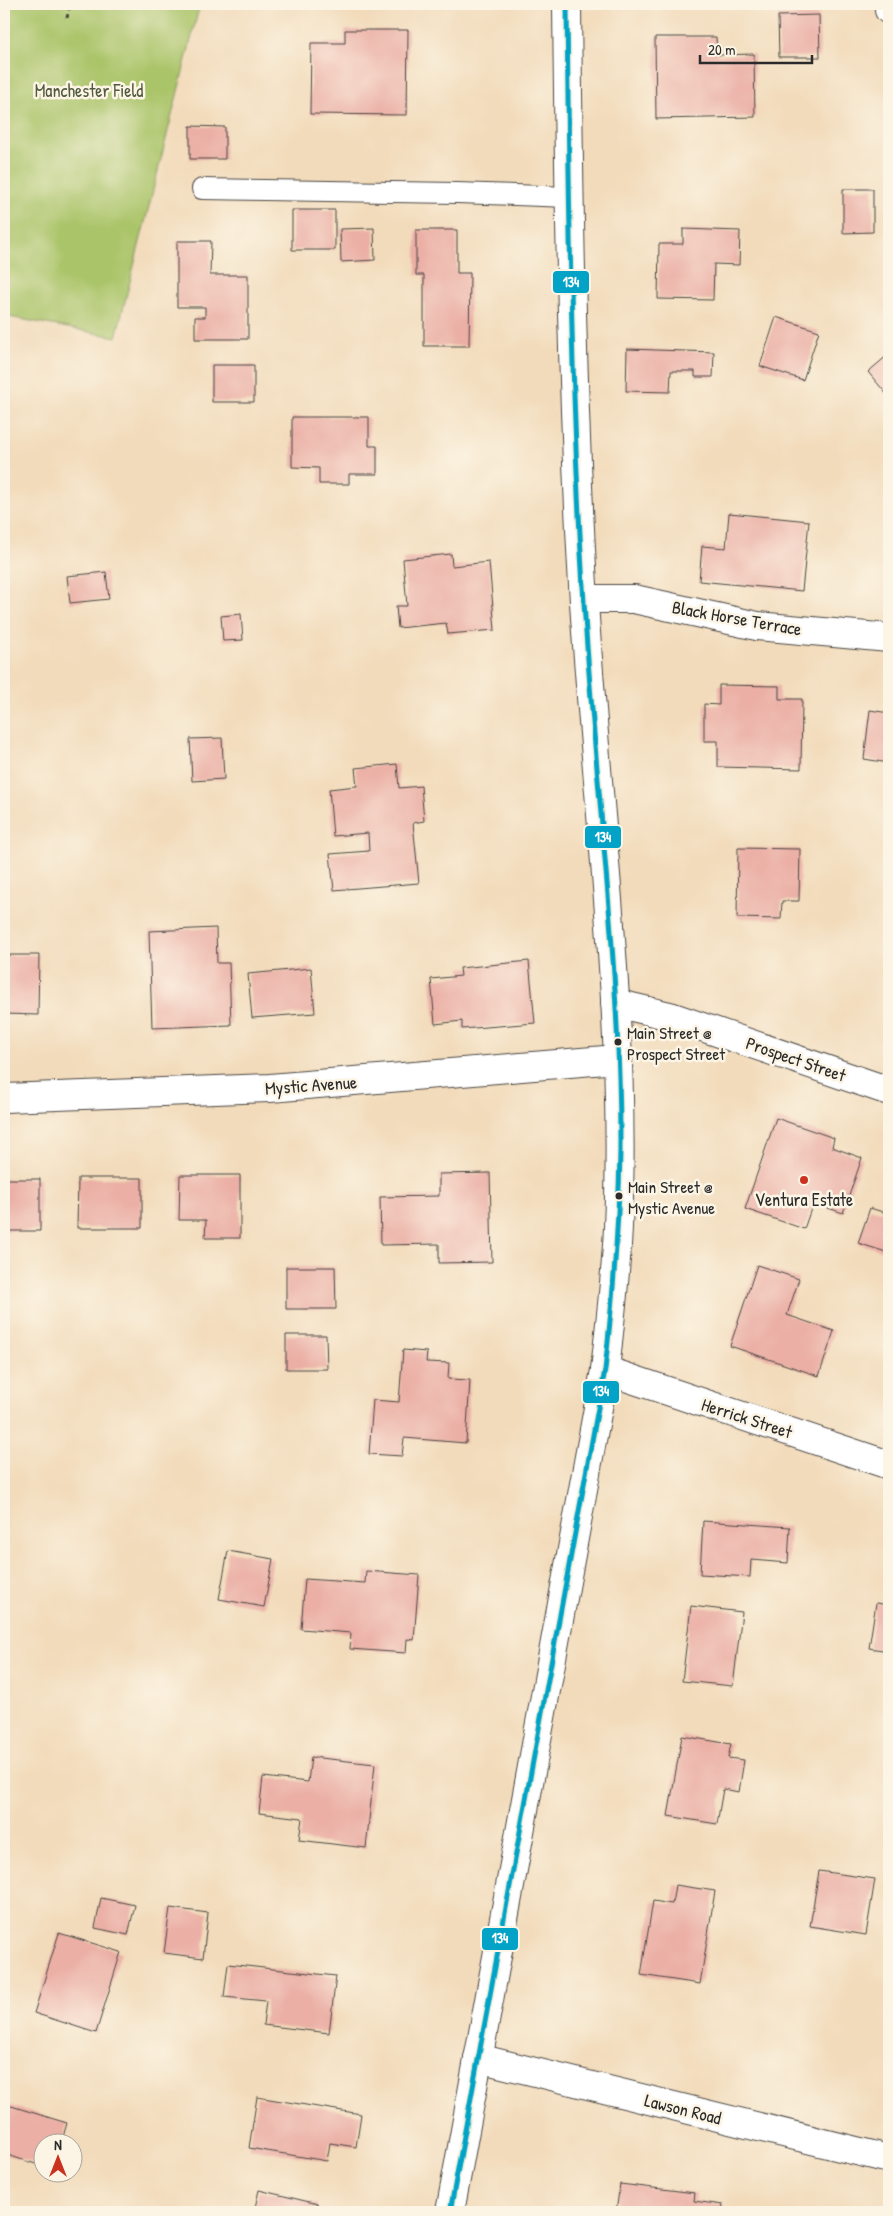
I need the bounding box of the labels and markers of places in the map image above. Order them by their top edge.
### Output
place label: Main Street @ Prospect Street [627,1021,726,1065]
marker: Main Street @ Prospect Street [613,1037,623,1047]
marker: Ventura Estate [798,1174,810,1186]
place label: Main Street @ Mystic Avenue [628,1175,715,1219]
place label: Ventura Estate [755,1187,853,1212]
marker: Main Street @ Mystic Avenue [614,1191,624,1201]

